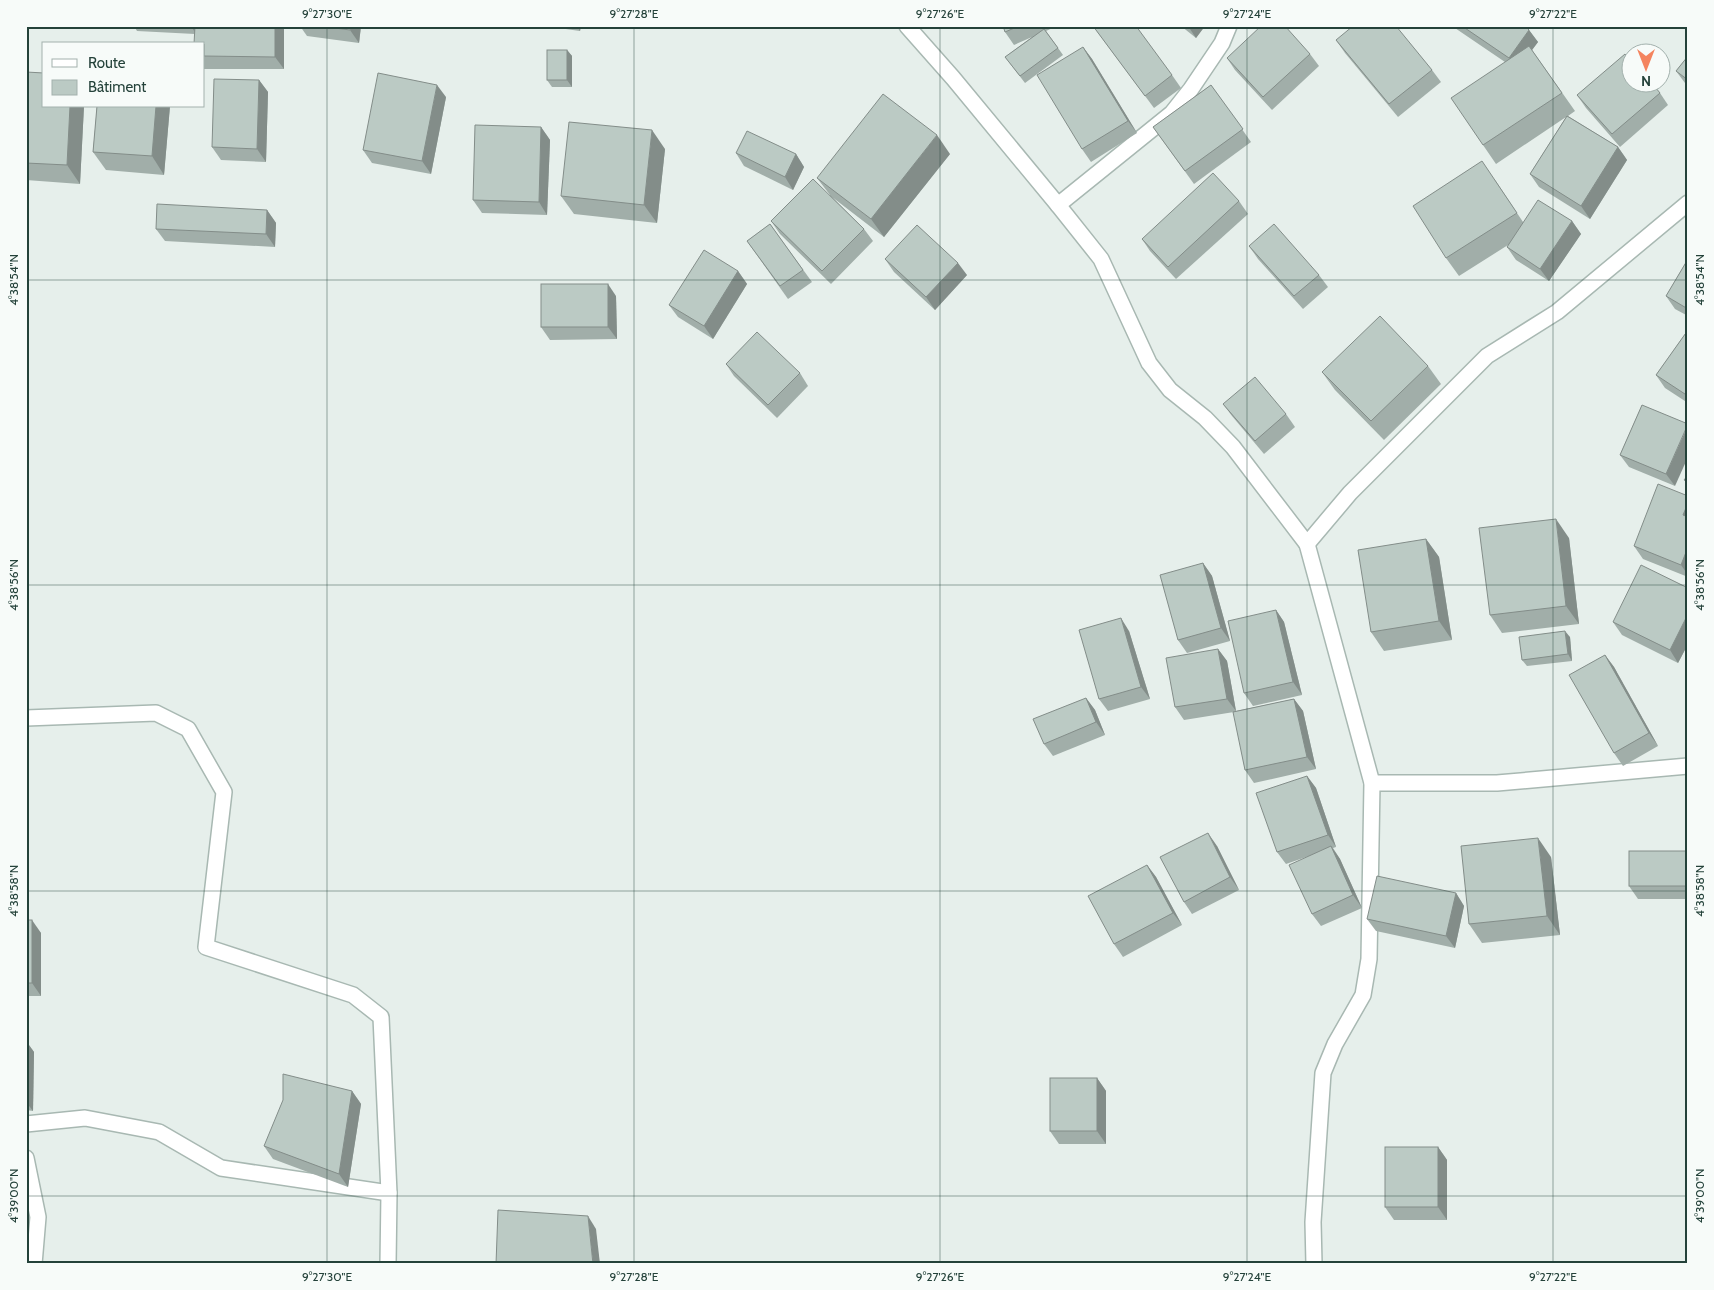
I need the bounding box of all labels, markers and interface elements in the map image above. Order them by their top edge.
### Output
text: 9°27'30"E [302,6,352,21]
text: 9°27'28"E [610,6,659,21]
text: 9°27'26"E [916,6,965,21]
text: 9°27'24"E [1223,6,1271,21]
text: 9°27'22"E [1529,6,1577,21]
legend [42,42,205,108]
north arrow [1622,42,1672,92]
text: Route [88,54,126,72]
text: N [1641,72,1651,90]
text: Bâtiment [88,78,146,96]
text: 4°38'54"N [6,254,21,306]
text: 4°38'54"N [1692,254,1707,306]
text: 4°38'56"N [6,559,21,611]
text: 4°38'56"N [1692,559,1707,611]
text: 4°38'58"N [6,865,21,917]
text: 4°38'58"N [1692,865,1707,917]
text: 4°39'00"N [6,1169,21,1223]
text: 4°39'00"N [1692,1169,1707,1223]
text: 9°27'30"E [302,1269,352,1284]
text: 9°27'28"E [610,1269,659,1284]
text: 9°27'26"E [916,1269,965,1284]
text: 9°27'24"E [1223,1269,1271,1284]
text: 9°27'22"E [1529,1269,1577,1284]

